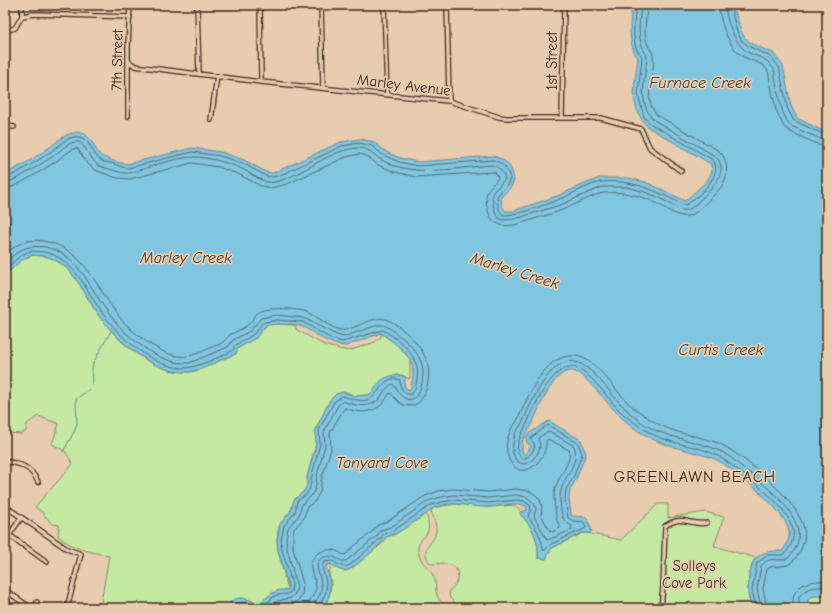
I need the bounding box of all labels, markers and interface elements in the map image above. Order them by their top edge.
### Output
street label: 7th Street [107,28,127,91]
street label: 1st Street [543,31,561,91]
street label: Marley Avenue [356,70,452,100]
water label: Furnace Creek [649,74,751,92]
water label: Marley Creek [139,249,232,267]
water label: Marley Creek [467,249,561,293]
water label: Curtis Creek [679,341,764,359]
water label: Tanyard Cove [336,454,428,472]
district label: GREENLAWN BEACH [614,468,776,486]
park label: Solleys Cove Park [662,557,727,592]

